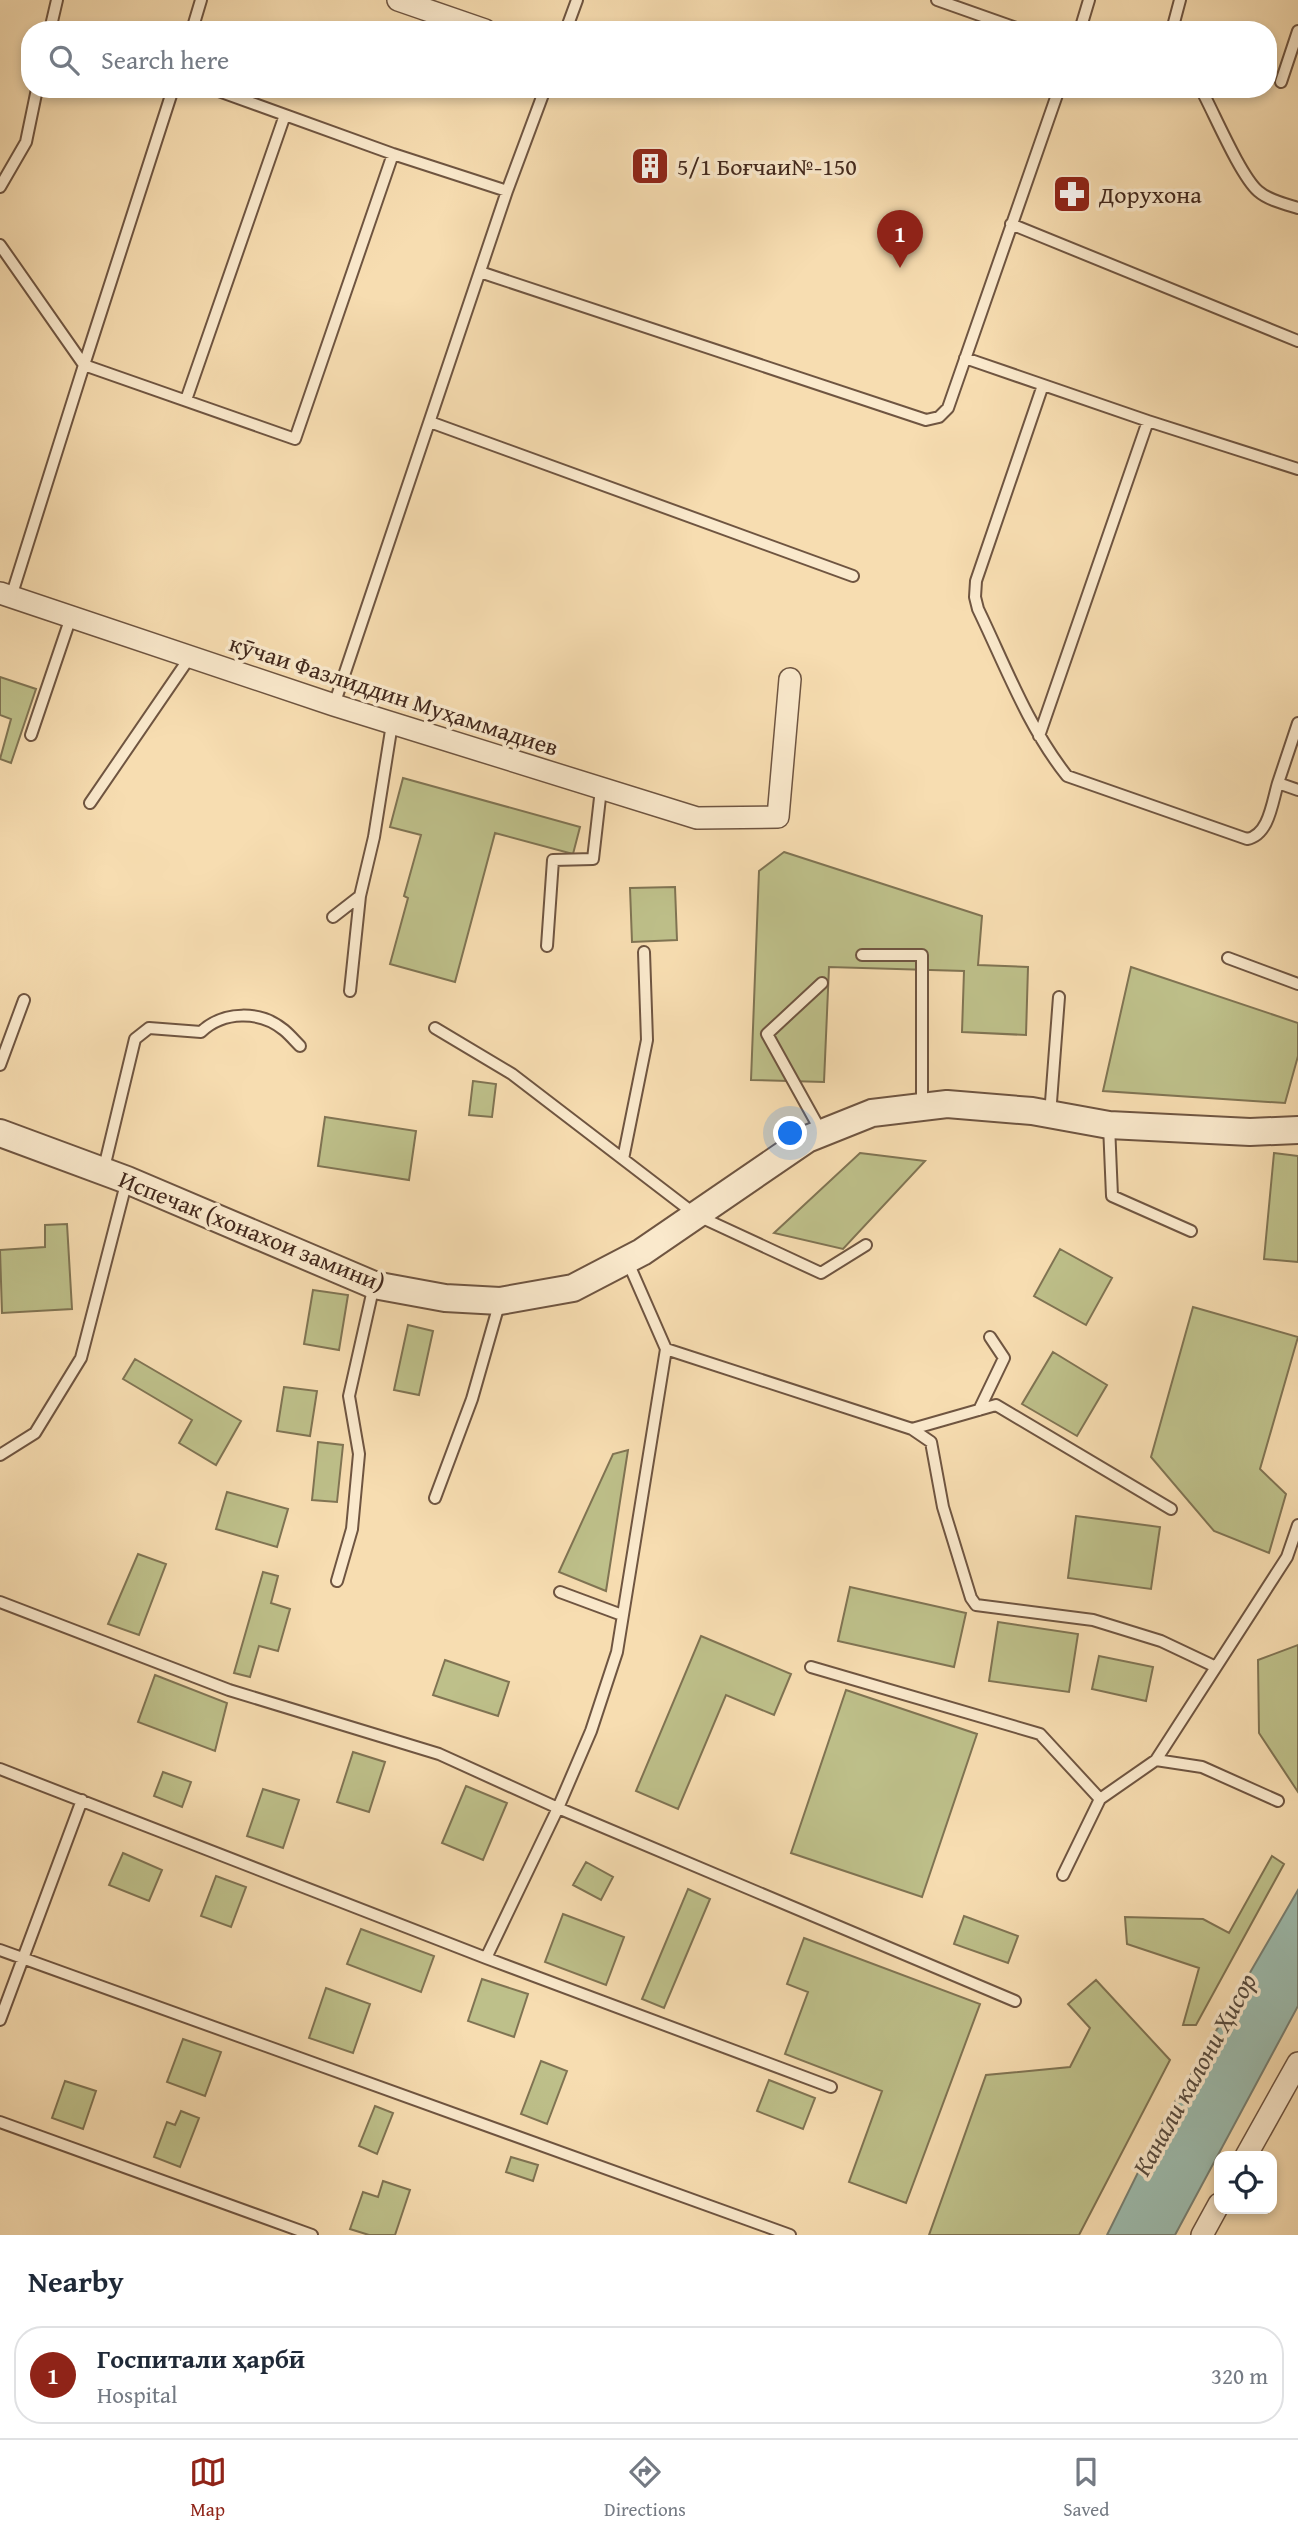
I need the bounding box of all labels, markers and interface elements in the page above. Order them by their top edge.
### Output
search box [21,21,1277,98]
text: Search here [101,40,229,79]
icon: search [45,41,83,79]
building icon: 5/1 Боғчаи№-150 [629,145,671,187]
place label: 5/1 Боғчаи№-150 [677,149,857,184]
pharmacy icon: Дорухона [1051,173,1093,215]
place label: Дорухона [1098,177,1202,212]
pin: 1 [877,210,923,268]
street label: кӯчаи Фазлиддин Муҳаммадиев [225,625,563,765]
your location [773,1116,807,1150]
street label: Испечак (хонахои замини) [114,1161,390,1301]
water label: Канали калони Ҳисор [1122,1965,1266,2183]
map controls [1214,2151,1277,2214]
button: locate [1214,2151,1277,2214]
text: Nearby [28,2259,124,2303]
text: Госпитали ҳарбӣ [97,2339,305,2378]
text: 1 [47,2359,59,2392]
text: 320 m [1211,2359,1268,2392]
text: Hospital [97,2378,177,2411]
tab: Map [189,2453,227,2523]
tab: Directions [604,2453,686,2523]
tab: Saved [1063,2453,1109,2523]

